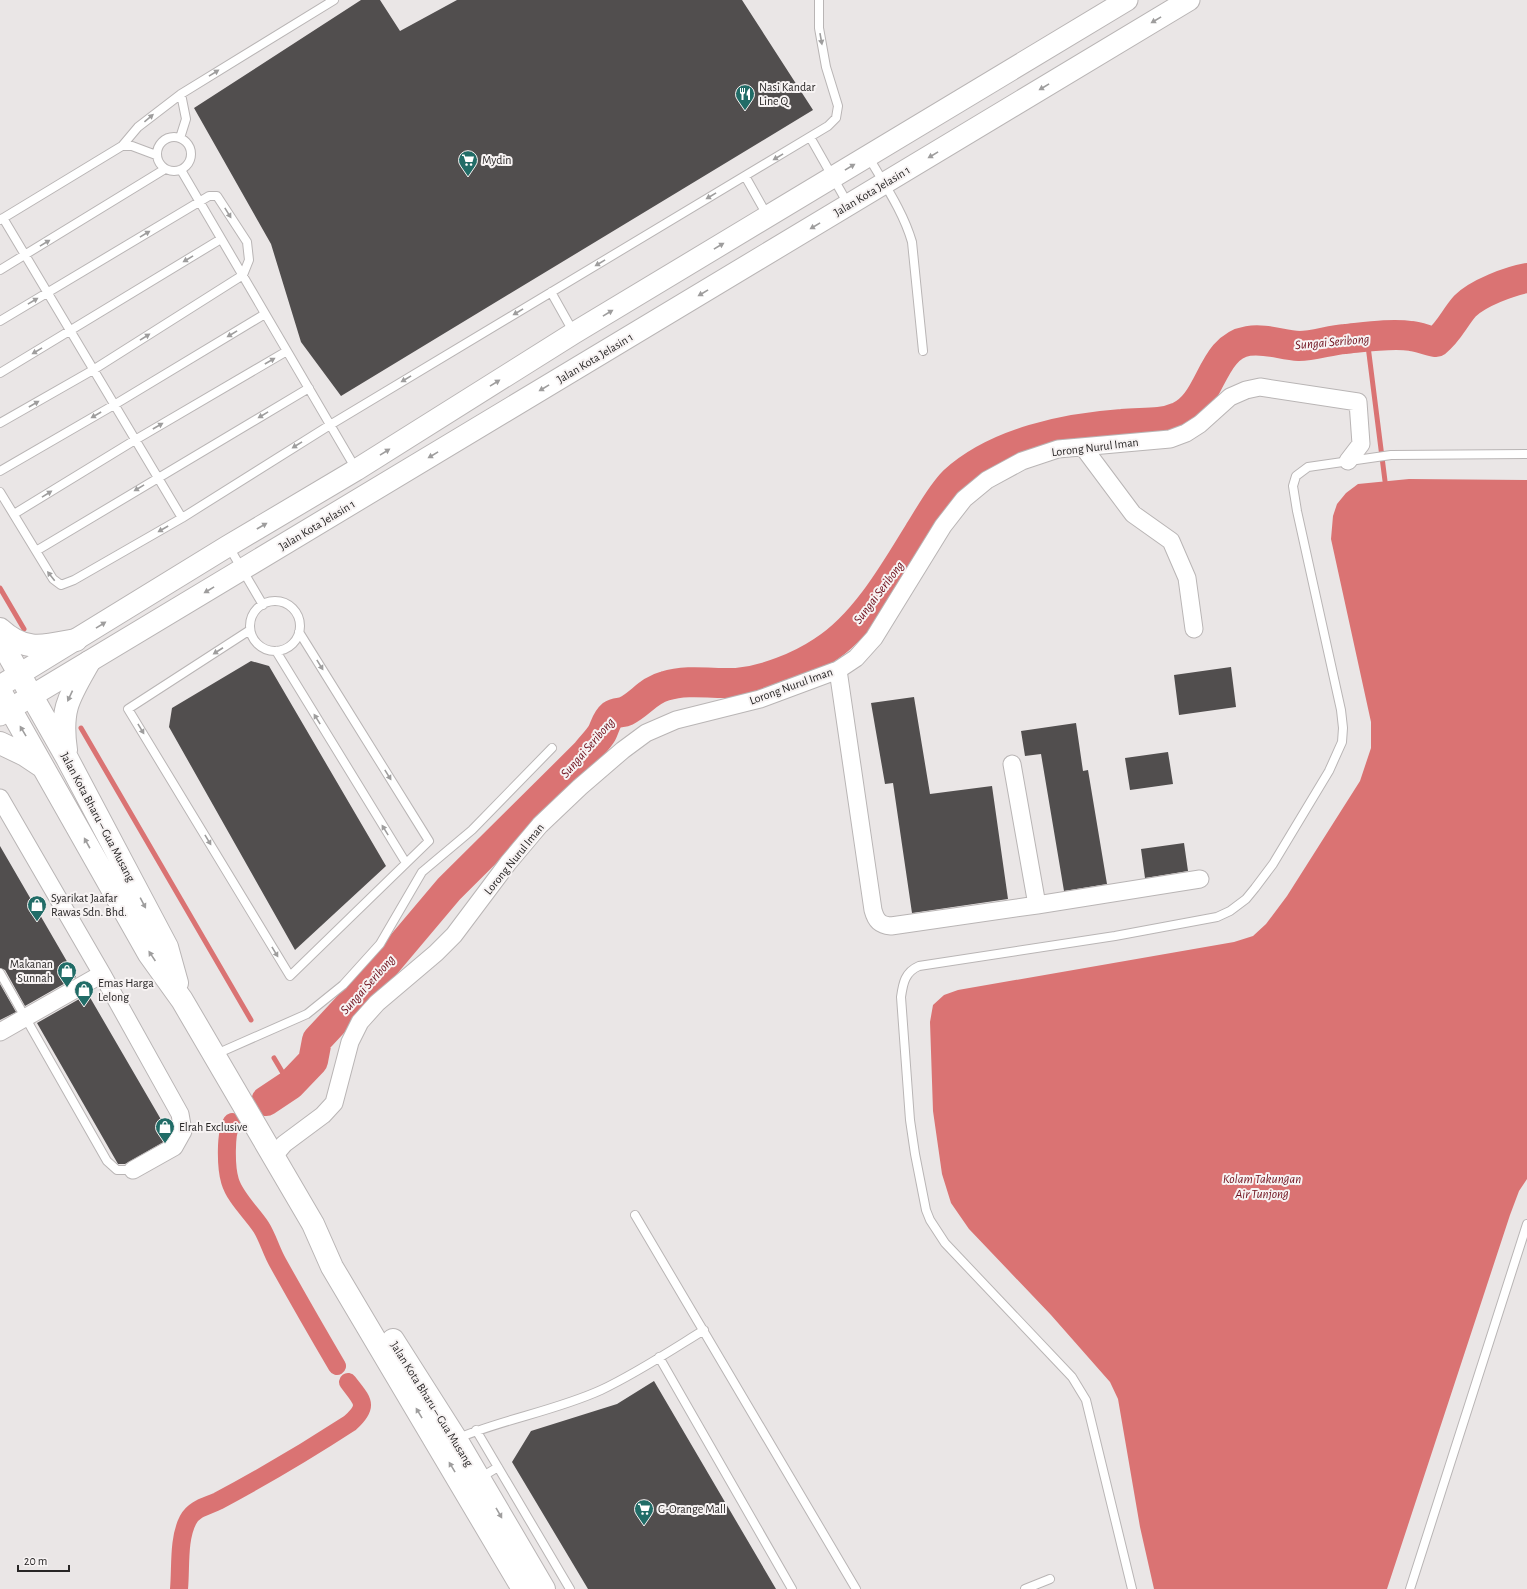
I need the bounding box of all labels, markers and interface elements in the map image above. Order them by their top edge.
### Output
one-way arrow [1150,17,1162,24]
one-way arrow [818,33,824,45]
one-way arrow [208,70,220,77]
place label: Nasi Kandar Line Q [759,81,816,108]
restaurant icon: Nasi Kandar Line Q [734,83,756,111]
one-way arrow [1038,84,1050,91]
one-way arrow [144,113,154,122]
supermarket icon: Mydin [457,149,479,177]
one-way arrow [927,151,939,158]
one-way arrow [772,153,784,160]
place label: Mydin [482,154,512,167]
one-way arrow [845,163,855,171]
street label: Jalan Kota Jelasin 1 [832,164,912,218]
one-way arrow [705,193,717,200]
one-way arrow [224,208,232,218]
one-way arrow [809,222,821,229]
one-way arrow [140,230,150,238]
one-way arrow [39,239,51,246]
one-way arrow [713,242,725,249]
one-way arrow [183,255,193,263]
one-way arrow [594,260,606,267]
one-way arrow [697,289,709,296]
one-way arrow [27,297,39,304]
one-way arrow [512,309,524,316]
one-way arrow [602,310,614,317]
one-way arrow [227,330,237,338]
street label: Jalan Kota Jelasin 1 [555,331,635,385]
one-way arrow [140,333,150,341]
water label: Sungai Seribong [1294,333,1370,352]
one-way arrow [32,347,42,355]
one-way arrow [265,358,276,365]
one-way arrow [400,376,412,383]
one-way arrow [490,379,500,387]
one-way arrow [538,385,550,392]
one-way arrow [28,400,40,407]
one-way arrow [257,411,269,418]
one-way arrow [91,412,102,419]
one-way arrow [152,423,164,430]
street label: Lorong Nurul Iman [1051,436,1139,458]
one-way arrow [291,442,303,449]
one-way arrow [380,448,390,456]
one-way arrow [427,452,439,459]
one-way arrow [133,485,145,492]
one-way arrow [41,490,53,497]
street label: Jalan Kota Jelasin 1 [277,498,357,552]
one-way arrow [256,522,268,529]
one-way arrow [157,525,169,532]
water label: Sungai Seribong [852,559,907,627]
one-way arrow [47,570,56,581]
one-way arrow [203,586,215,593]
one-way arrow [95,621,107,628]
one-way arrow [213,647,223,655]
one-way arrow [316,659,323,671]
street label: Lorong Nurul Iman [748,665,834,707]
one-way arrow [67,690,73,702]
one-way arrow [314,713,321,725]
water label: Sungai Seribong [559,715,618,780]
one-way arrow [137,723,144,735]
one-way arrow [19,725,26,737]
street label: Jalan Kota Bharu – Gua Musang [59,750,137,884]
one-way arrow [384,770,392,780]
street label: Lorong Nurul Iman [482,821,546,897]
one-way arrow [382,824,389,836]
one-way arrow [204,835,212,845]
one-way arrow [84,838,91,849]
place label: Syarikat Jaafar Rawas Sdn. Bhd. [51,892,127,918]
shop icon: Syarikat Jaafar Rawas Sdn. Bhd. [26,894,48,922]
one-way arrow [140,897,147,909]
one-way arrow [271,947,279,957]
one-way arrow [148,951,155,962]
water label: Sungai Seribong [338,953,398,1017]
place label: Makanan Sunnah [10,958,53,984]
shop icon: Makanan Sunnah [56,960,78,988]
place label: Emas Harga Lelong [98,977,154,1003]
shop icon: Emas Harga Lelong [73,979,95,1007]
shop icon: Elrah Exclusive [154,1116,176,1144]
place label: Elrah Exclusive [179,1121,248,1133]
water label: Kolam Takungan Air Tunjong [1223,1173,1301,1201]
street label: Jalan Kota Bharu – Gua Musang [389,1339,476,1469]
one-way arrow [416,1407,423,1419]
one-way arrow [448,1461,455,1473]
supermarket icon: G-Orange Mall [633,1498,655,1526]
place label: G-Orange Mall [658,1503,726,1515]
one-way arrow [495,1507,502,1519]
scale bar [18,1547,69,1573]
text: 20 m [24,1555,47,1567]

